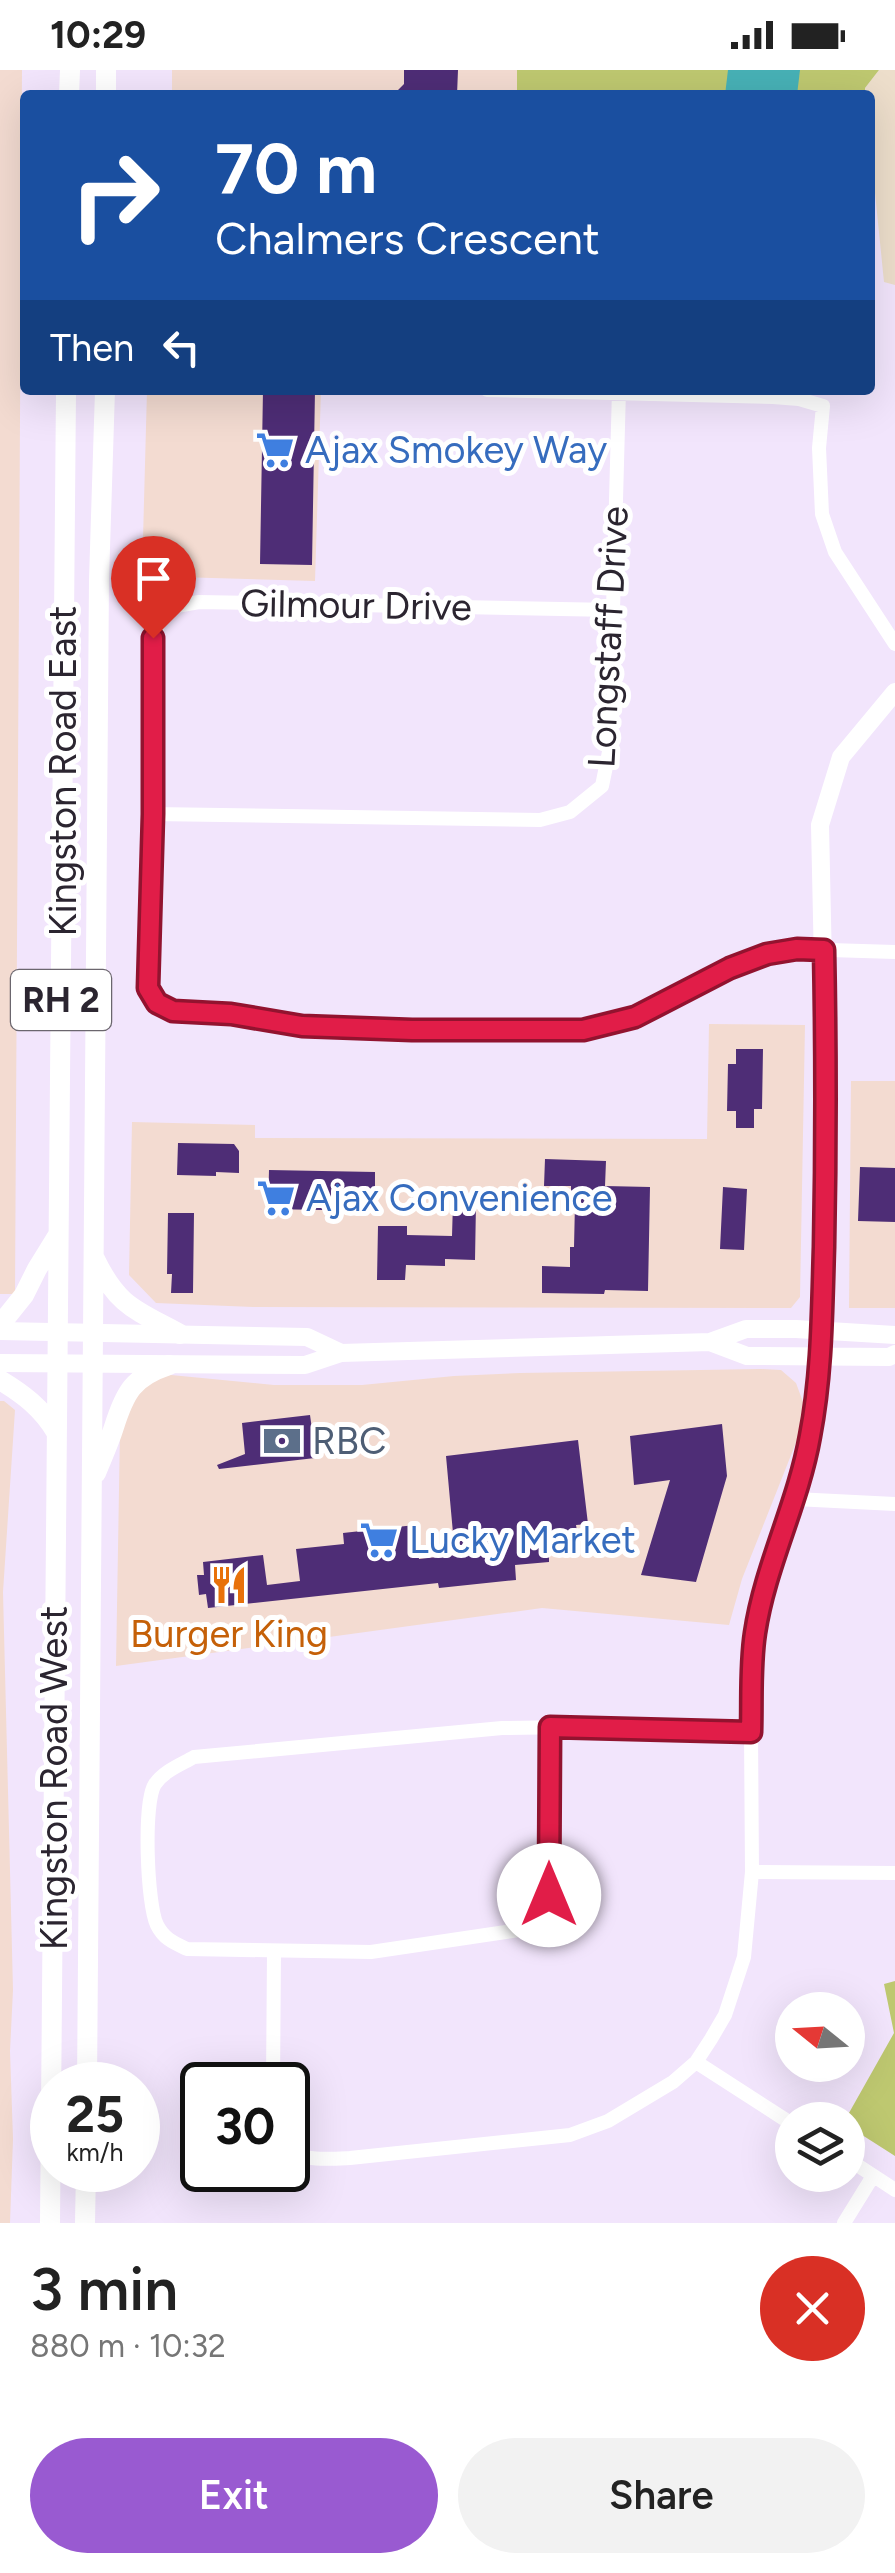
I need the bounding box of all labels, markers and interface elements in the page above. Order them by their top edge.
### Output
text: 10:29 [50,12,146,58]
text: 70 m [215,126,377,211]
icon: right [50,130,180,260]
text: Chalmers Crescent [215,211,600,265]
icon: left [154,320,209,375]
text: Then [50,325,134,371]
place label: Ajax Smokey Way [305,427,607,473]
supermarket icon: Ajax Smokey Way [254,429,296,471]
street label: Longstaff Drive [578,505,638,769]
pin [111,536,196,639]
icon: arrive [126,551,181,606]
street label: Gilmour Drive [240,580,472,630]
street label: Kingston Road East [40,606,86,936]
road number: RH 2 [11,970,111,1030]
place label: Ajax Convenience [306,1175,612,1221]
supermarket icon: Ajax Convenience [255,1177,297,1219]
place label: RBC [312,1418,386,1464]
bank icon: RBC [261,1420,303,1462]
place label: Lucky Market [409,1517,636,1563]
supermarket icon: Lucky Market [358,1519,400,1561]
restaurant icon: Burger King [208,1564,250,1606]
street label: Kingston Road West [31,1606,77,1950]
place label: Burger King [130,1611,328,1657]
position arrow [497,1843,601,1947]
north arrow [775,1992,865,2082]
map controls [775,1992,865,2192]
speed limit sign: 30 [180,2062,310,2192]
text: 25 [66,2084,124,2145]
button: layers [775,2102,865,2192]
text: km/h [66,2137,124,2167]
text: 3 min [30,2253,178,2325]
button: close [760,2256,865,2361]
text: 880 m · 10:32 [30,2327,226,2365]
button: Exit [30,2438,438,2553]
button: Share [458,2438,865,2553]

